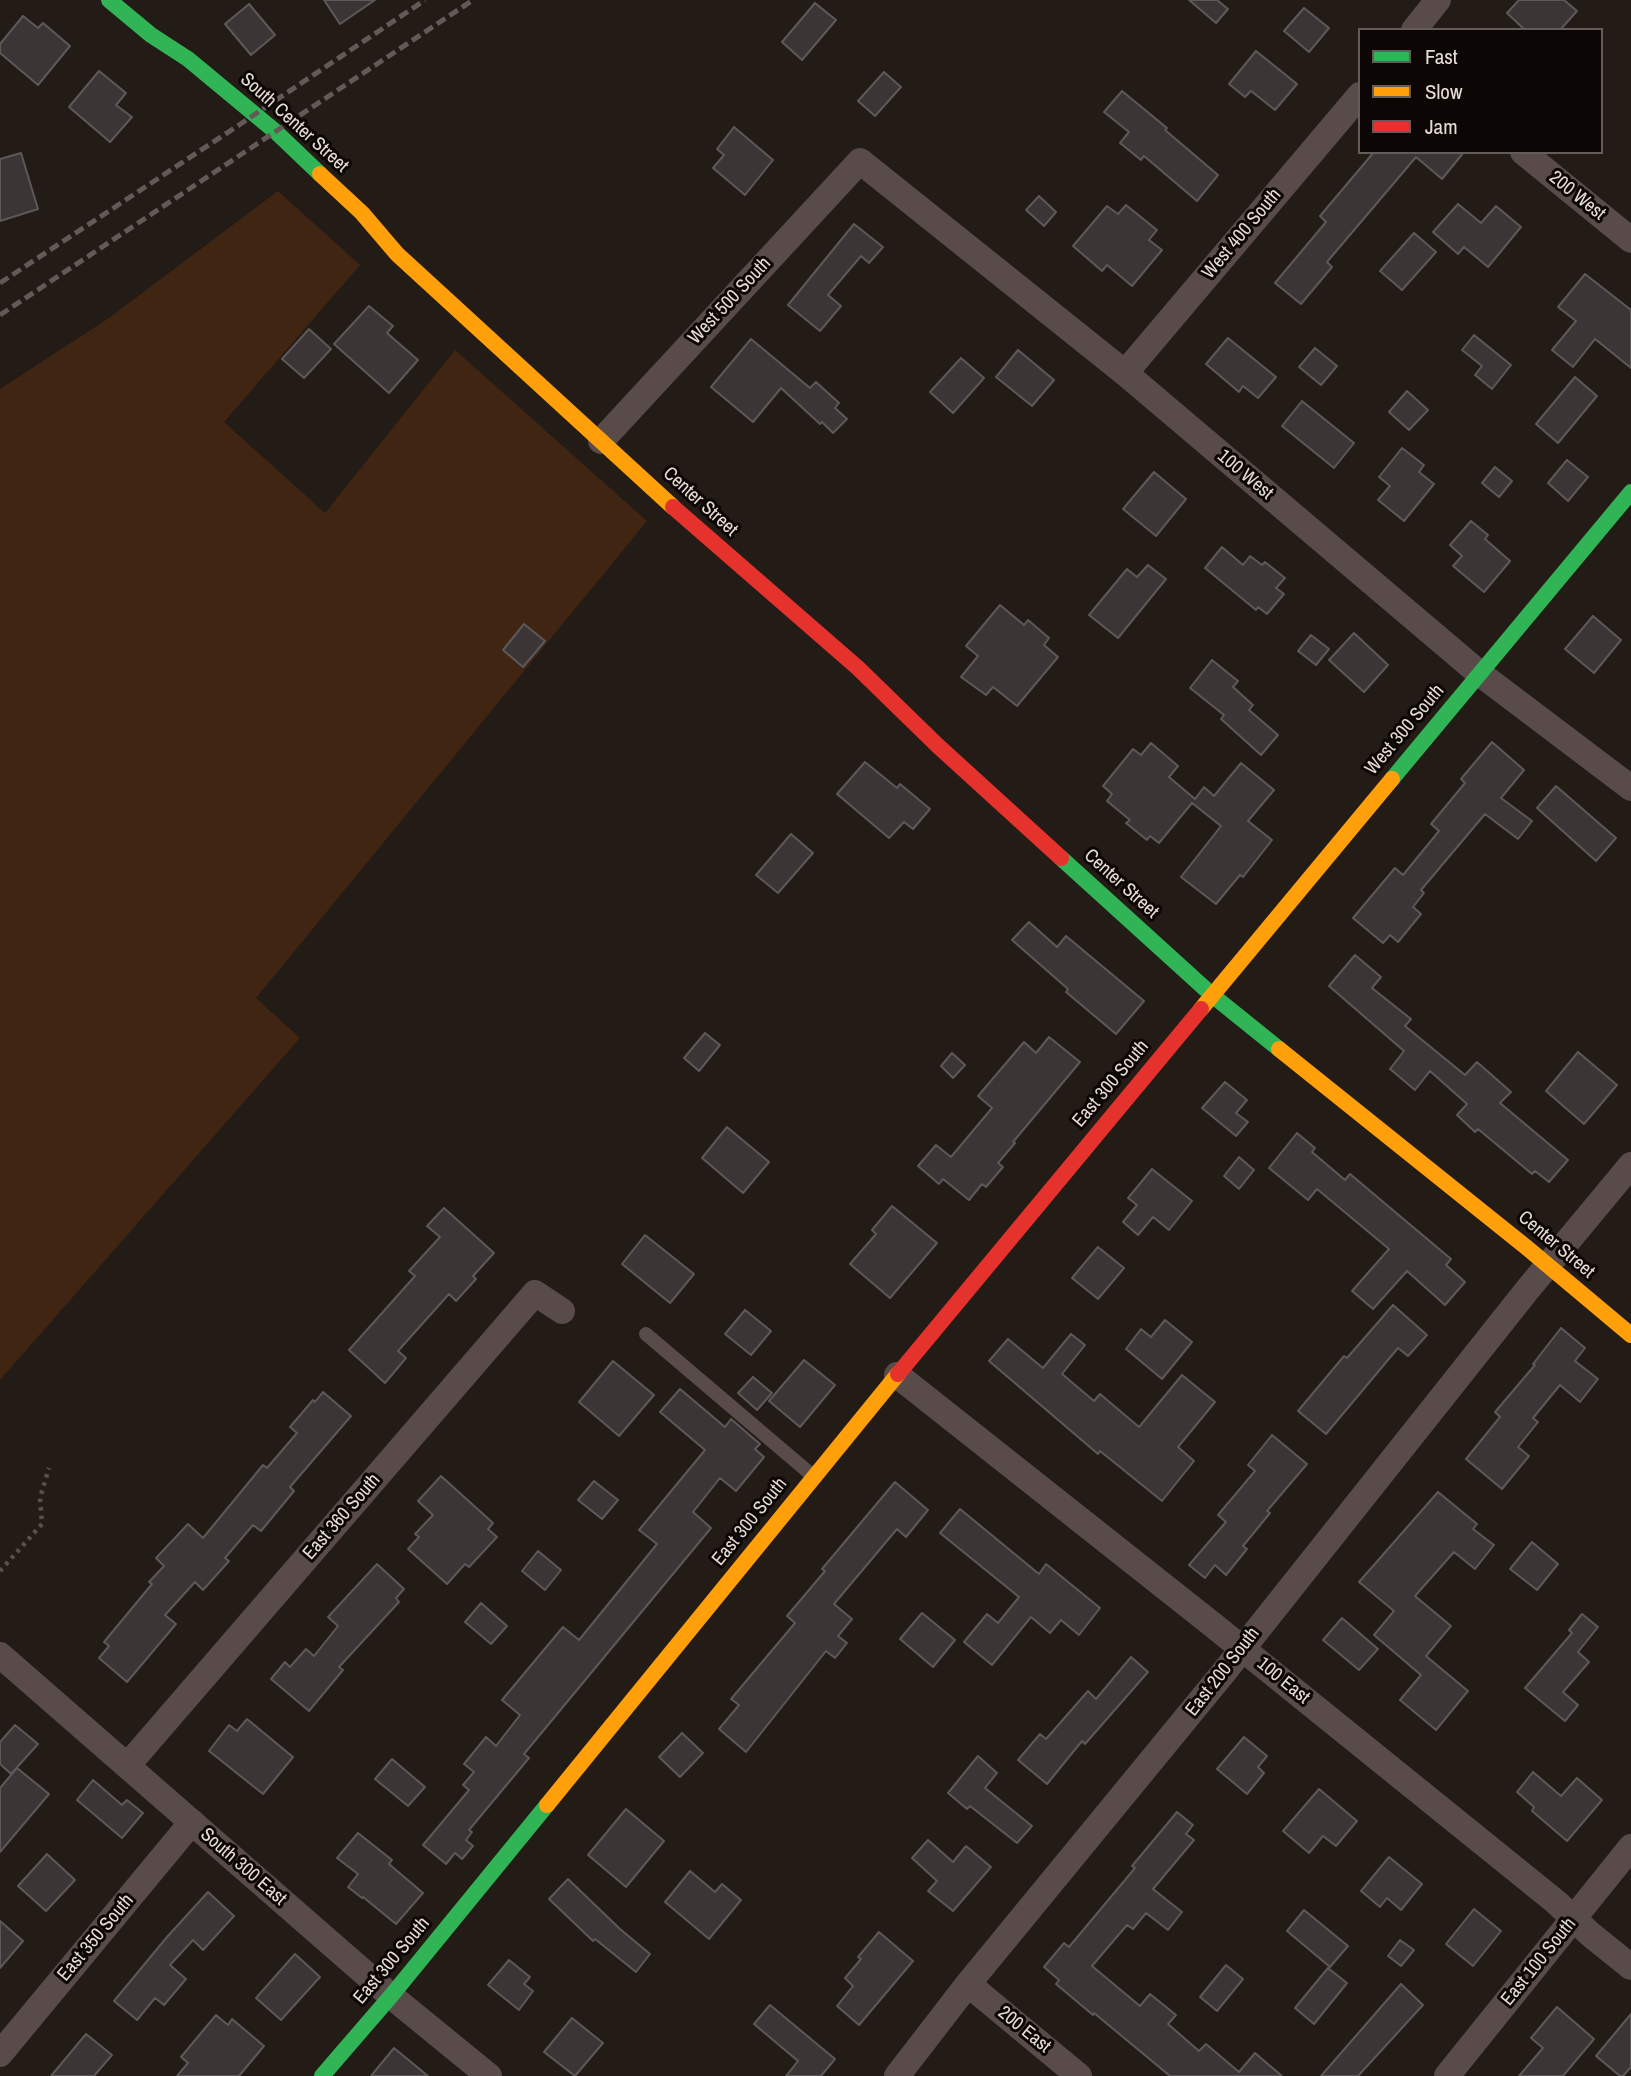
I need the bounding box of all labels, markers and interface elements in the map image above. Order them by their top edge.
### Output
legend [1358,28,1603,154]
text: Fast [1425,42,1458,71]
street label: South Center Street [235,68,353,178]
text: Slow [1425,77,1462,106]
text: Jam [1425,112,1458,141]
street label: 200 West [1544,167,1610,225]
street label: West 400 South [1198,184,1286,284]
street label: West 500 South [684,253,776,349]
street label: 100 West [1213,445,1277,505]
street label: Center Street [658,463,742,541]
street label: West 300 South [1361,680,1449,780]
street label: Center Street [1079,845,1163,923]
street label: East 300 South [1068,1036,1154,1132]
street label: Center Street [1513,1206,1599,1284]
street label: East 360 South [298,1469,386,1565]
street label: East 300 South [708,1473,792,1571]
street label: East 200 South [1181,1623,1265,1721]
street label: 100 East [1252,1653,1314,1709]
street label: South 300 East [195,1823,291,1911]
street label: East 350 South [53,1890,139,1986]
street label: East 300 South [349,1913,435,2009]
street label: East 100 South [1497,1913,1581,2011]
street label: 200 East [993,2002,1055,2058]

